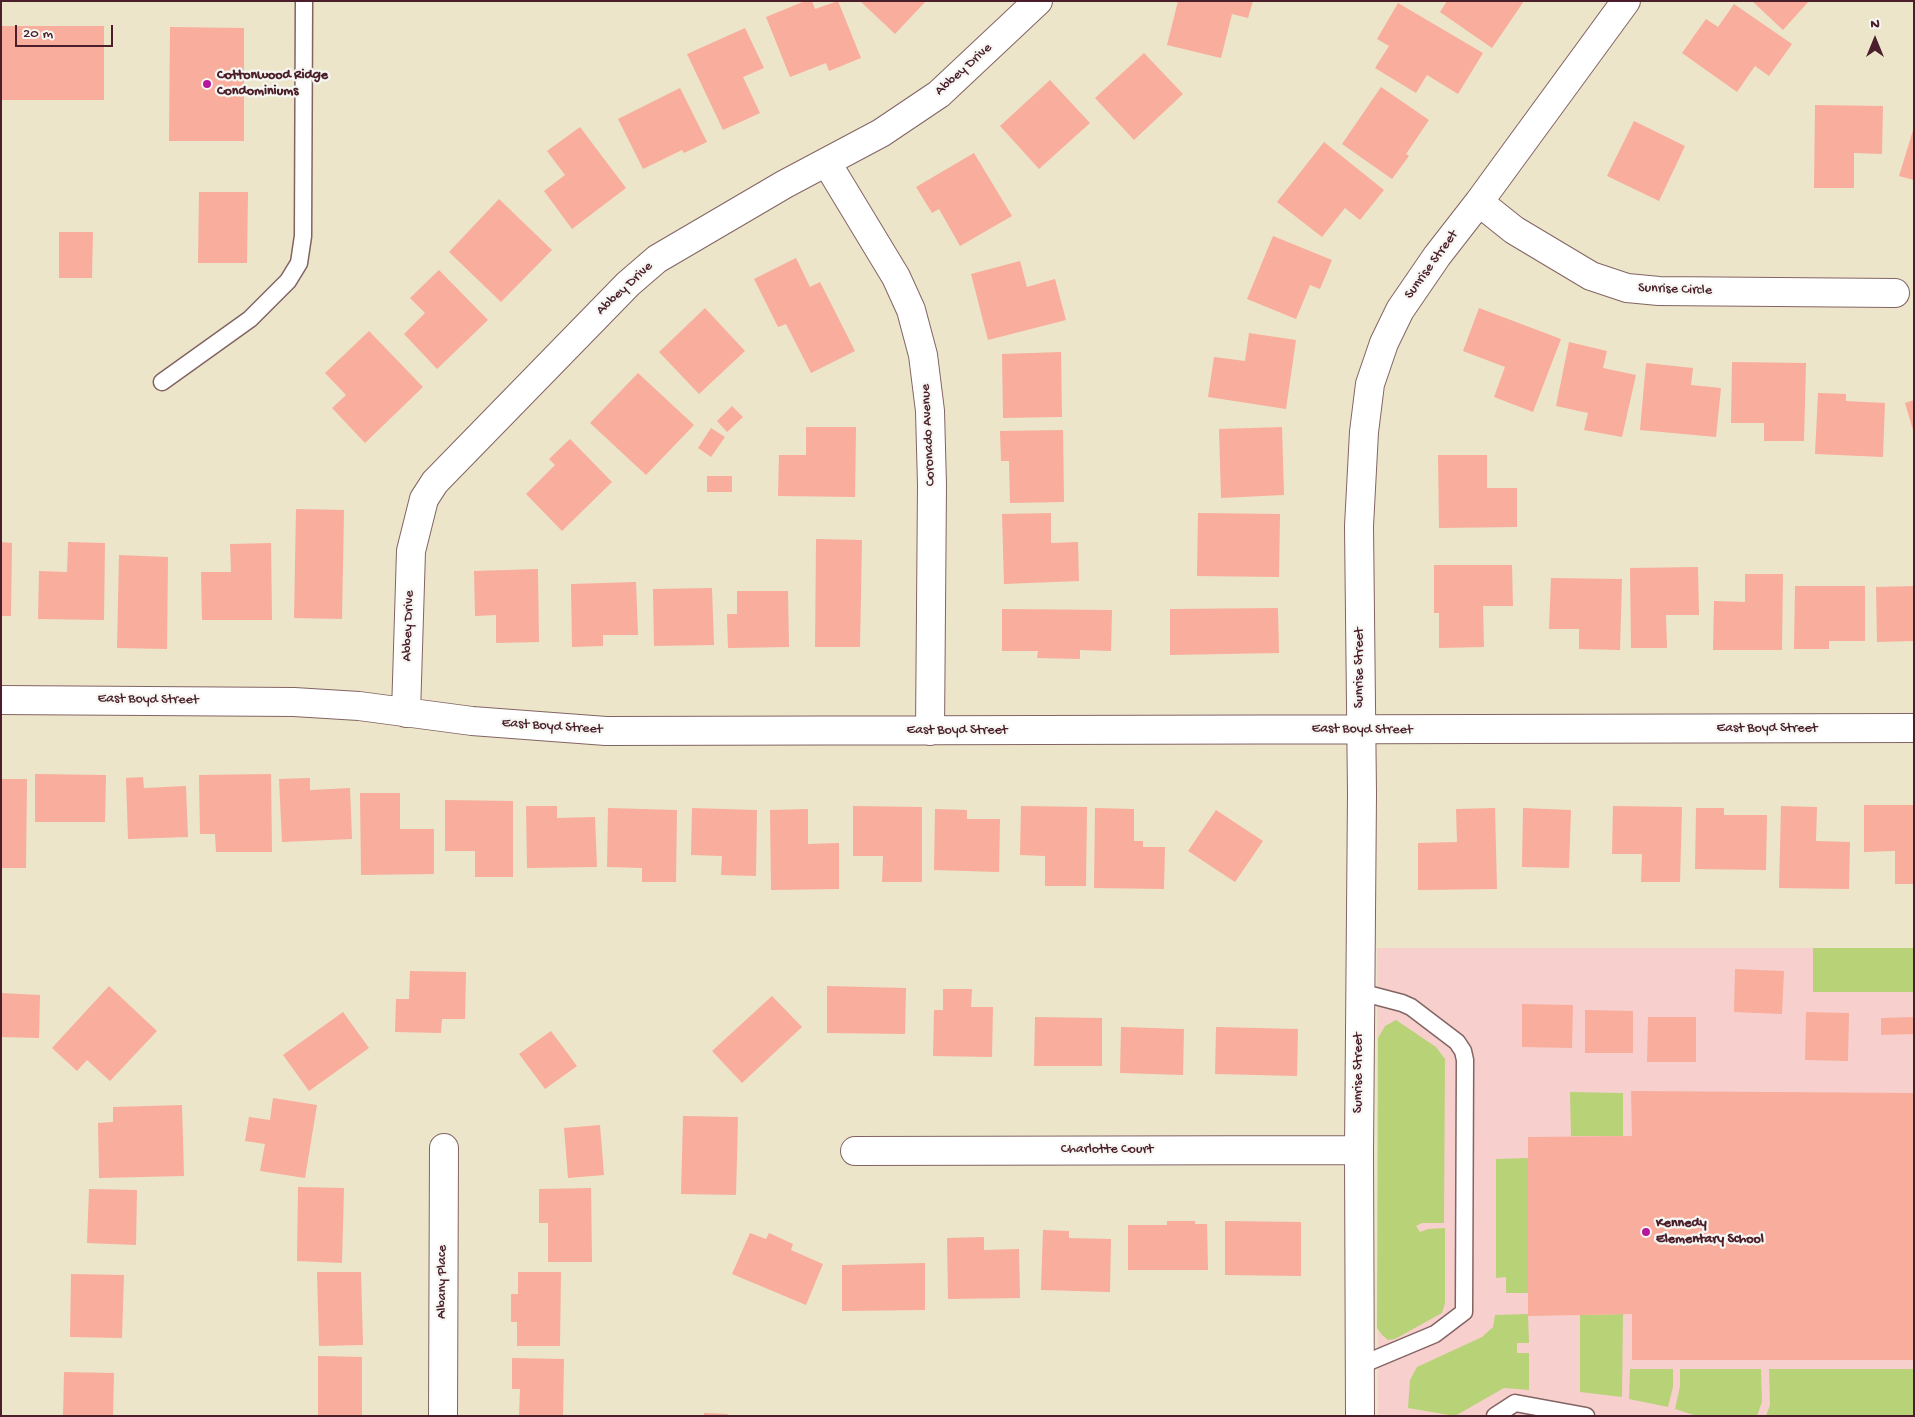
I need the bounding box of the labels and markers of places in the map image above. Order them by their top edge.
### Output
place label: Cottonwood Ridge Condominiums [217,68,328,100]
marker: Cottonwood Ridge Condominiums [201,78,213,90]
place label: Kennedy Elementary School [1656,1216,1764,1248]
marker: Kennedy Elementary School [1640,1226,1652,1238]

